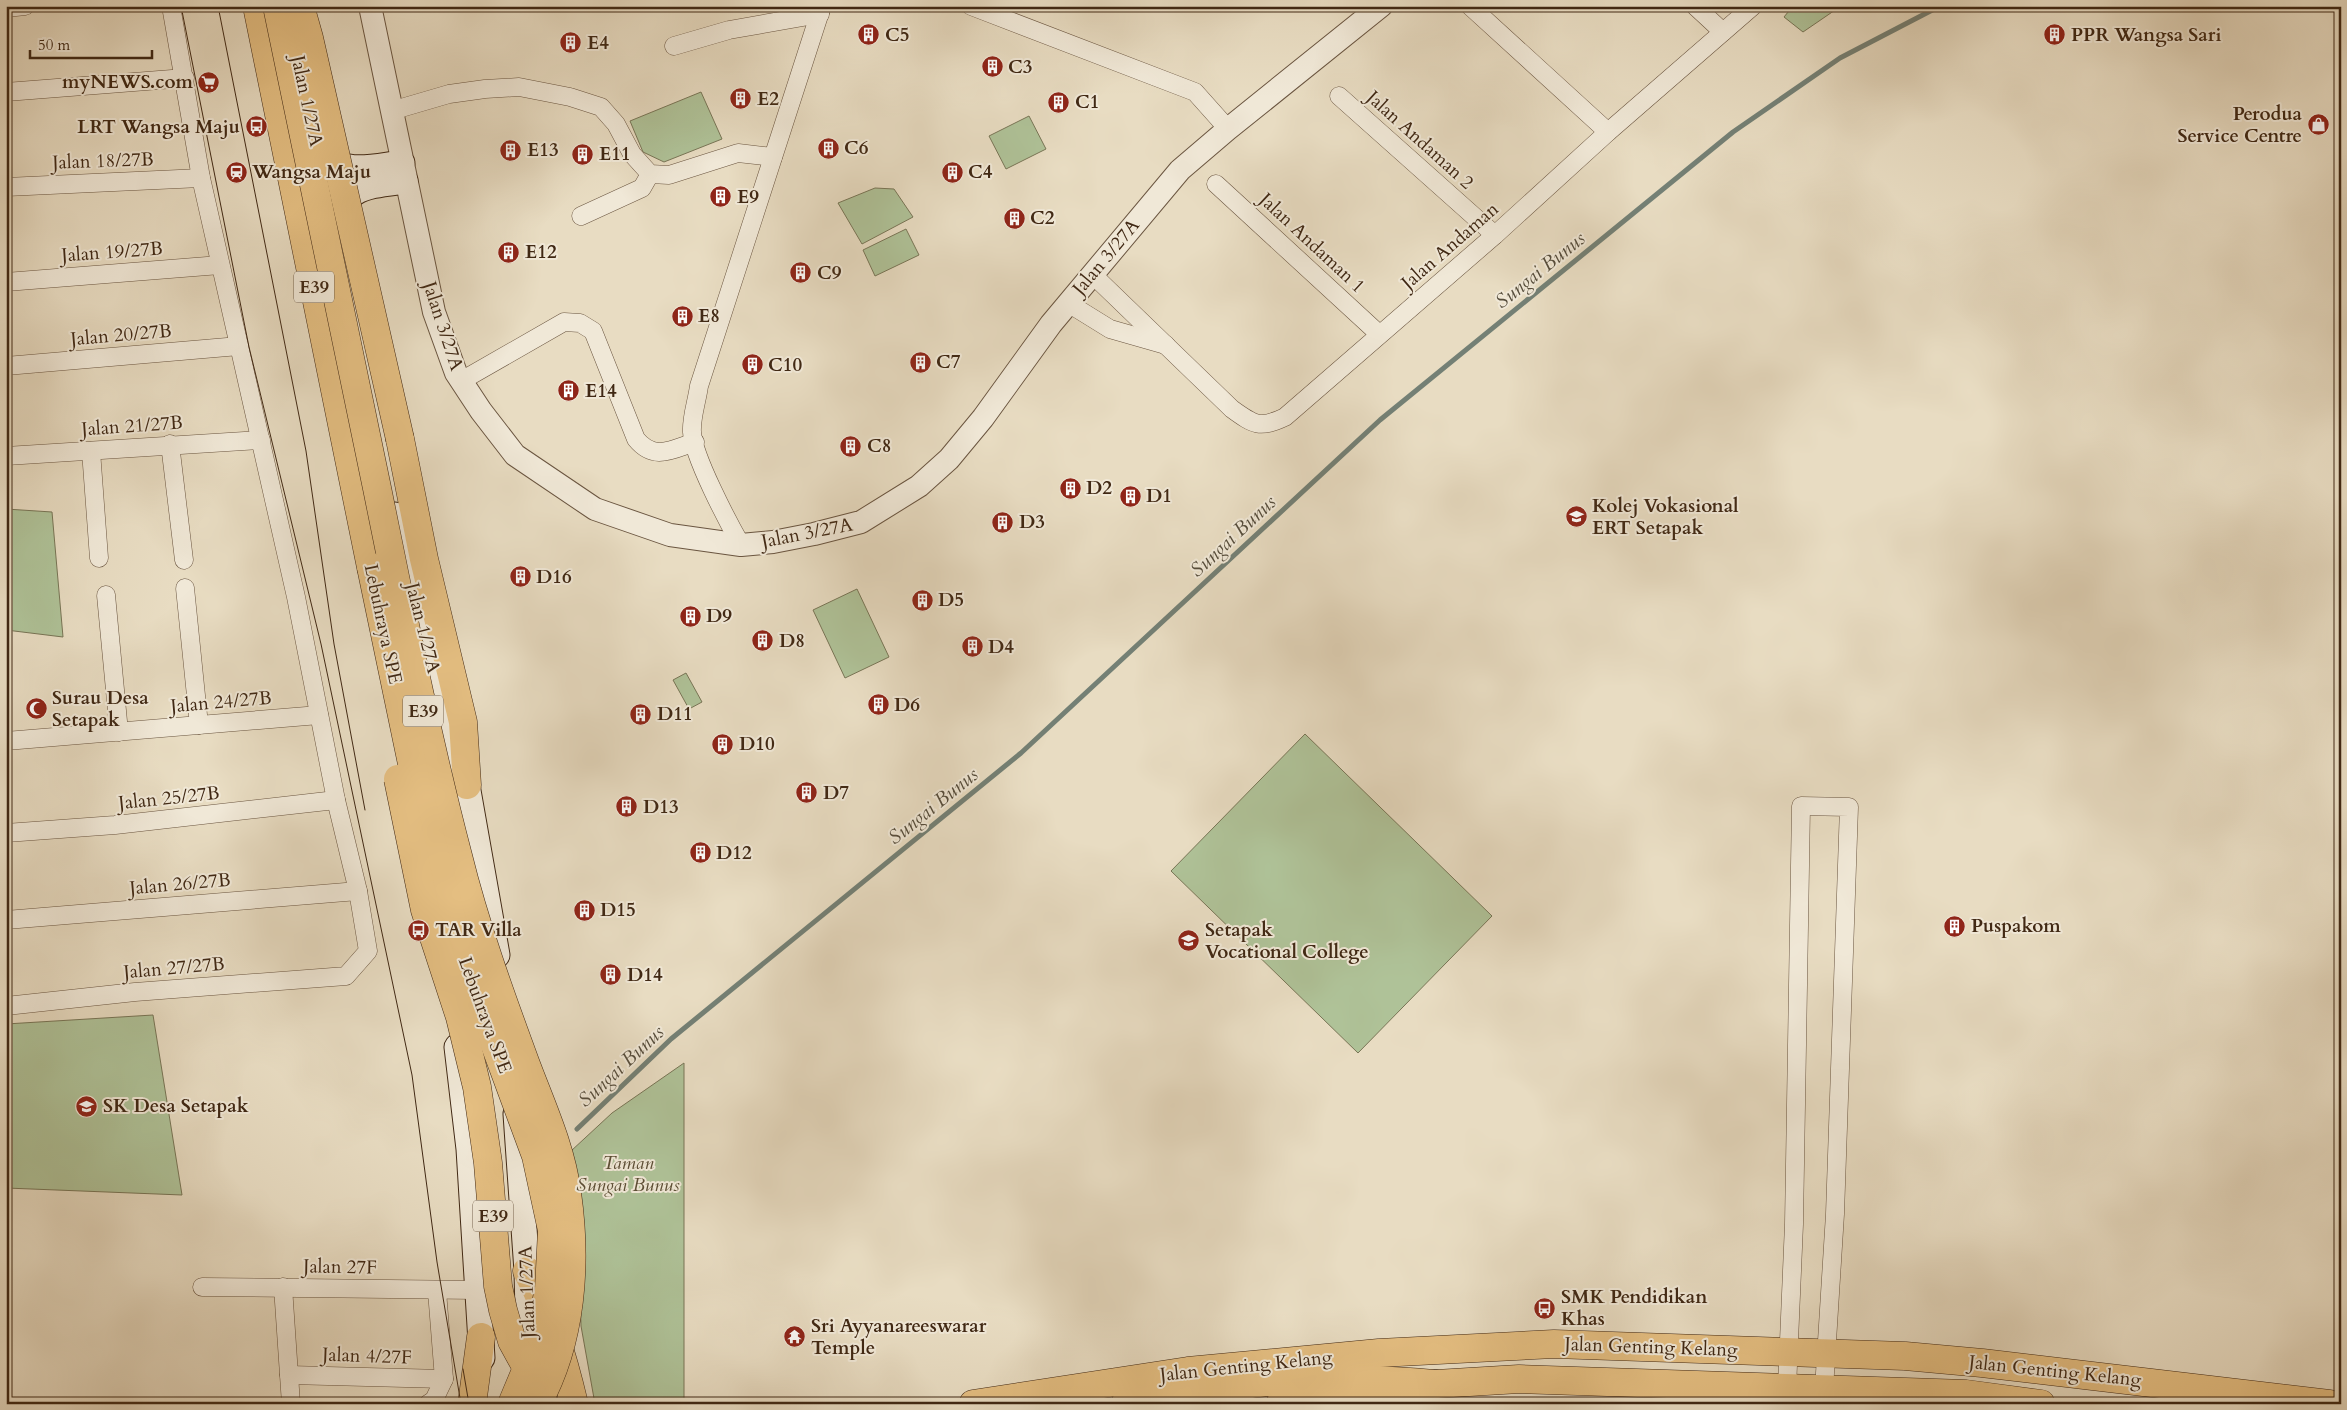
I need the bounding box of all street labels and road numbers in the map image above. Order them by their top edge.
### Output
street label: Jalan 1/27A [284,50,329,149]
street label: Jalan Andaman 2 [1358,83,1479,195]
street label: Jalan 18/27B [49,146,154,176]
street label: Jalan Andaman 1 [1251,185,1371,299]
street label: Jalan Andaman [1393,196,1504,298]
street label: Jalan 3/27A [1064,213,1146,303]
street label: Jalan 19/27B [57,235,164,269]
road number: E39 [294,272,334,302]
street label: Jalan 3/27A [415,275,470,374]
street label: Jalan 20/27B [66,318,173,353]
street label: Jalan 21/27B [77,409,184,443]
street label: Jalan 3/27A [756,511,855,555]
street label: Lebuhraya SPE [358,562,408,686]
street label: Jalan 1/27A [398,577,447,676]
street label: Jalan 24/27B [166,685,273,720]
road number: E39 [403,696,443,726]
street label: Jalan 25/27B [114,780,221,817]
street label: Jalan 26/27B [125,867,232,902]
street label: Jalan 27/27B [119,951,226,986]
street label: Lebuhraya SPE [452,953,518,1077]
road number: E39 [473,1200,513,1232]
street label: Jalan 1/27A [512,1245,542,1342]
street label: Jalan 27F [300,1253,377,1281]
street label: Jalan Genting Kelang [1561,1331,1738,1363]
street label: Jalan 4/27F [319,1341,412,1371]
street label: Jalan Genting Kelang [1156,1344,1334,1388]
street label: Jalan Genting Kelang [1965,1349,2143,1393]

